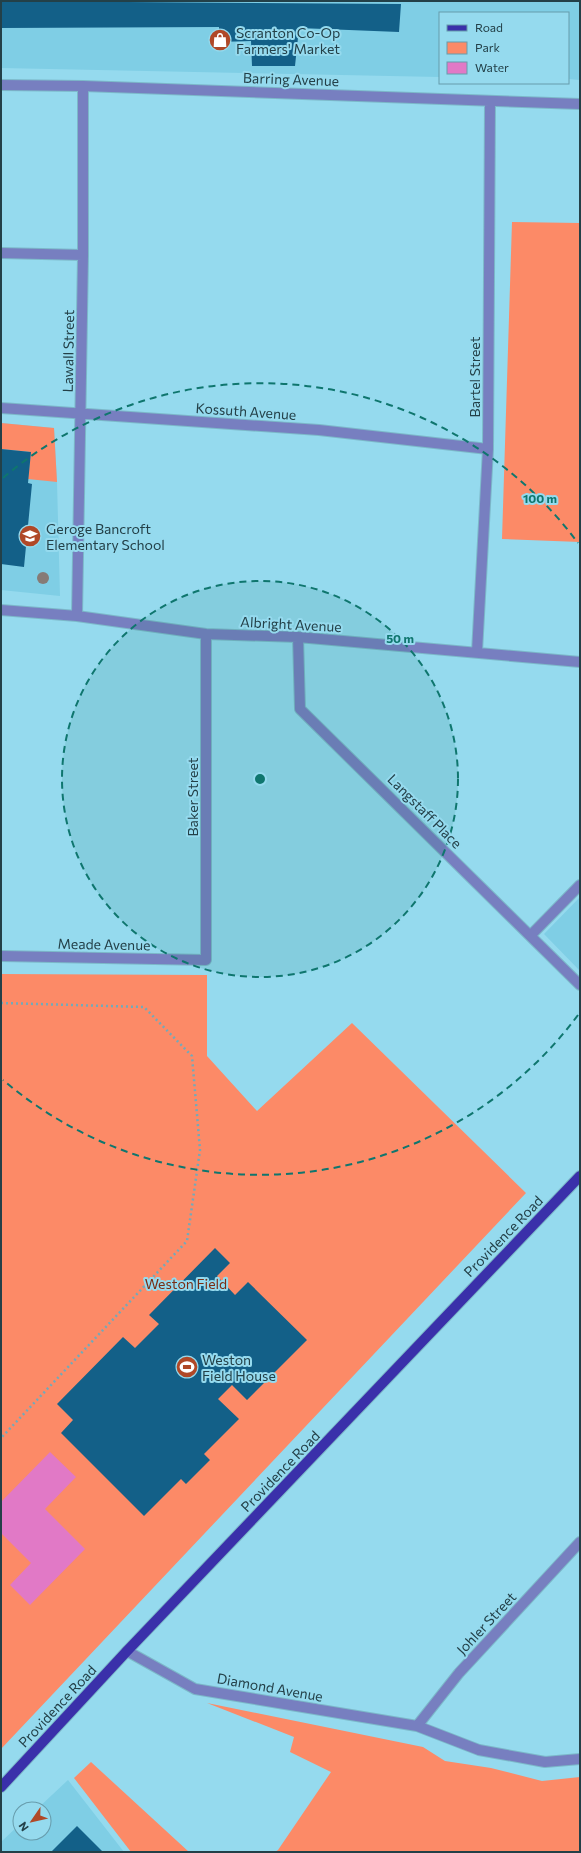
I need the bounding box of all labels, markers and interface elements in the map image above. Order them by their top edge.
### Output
legend [439,12,569,84]
text: Road [475,20,503,34]
place label: Scranton Co-Op Farmers' Market [236,24,340,57]
shop icon: Scranton Co-Op Farmers' Market [207,27,233,53]
text: Park [475,40,501,54]
text: Water [475,60,509,74]
street label: Barring Avenue [243,69,339,89]
street label: Lawall Street [59,309,77,393]
street label: Bartel Street [466,336,483,417]
street label: Kossuth Avenue [195,399,297,423]
text: 100 m [523,491,557,505]
place label: Geroge Bancroft Elementary School [46,520,165,553]
school or university icon: Geroge Bancroft Elementary School [17,523,43,549]
street label: Albright Avenue [240,613,342,635]
text: 50 m [386,631,414,645]
street label: Baker Street [184,757,201,836]
street label: Langstaff Place [384,770,466,852]
centre of rings [253,772,267,786]
street label: Meade Avenue [57,935,151,953]
street label: Providence Road [460,1192,546,1280]
park label: Weston Field [145,1275,227,1292]
place label: Weston Field House [202,1351,276,1384]
sports icon: Weston Field House [174,1354,200,1380]
street label: Providence Road [237,1427,323,1515]
street label: Johler Street [453,1588,519,1658]
street label: Providence Road [15,1661,99,1751]
street label: Diamond Avenue [216,1669,324,1705]
north arrow [12,1801,52,1841]
text: N [16,1820,31,1834]

